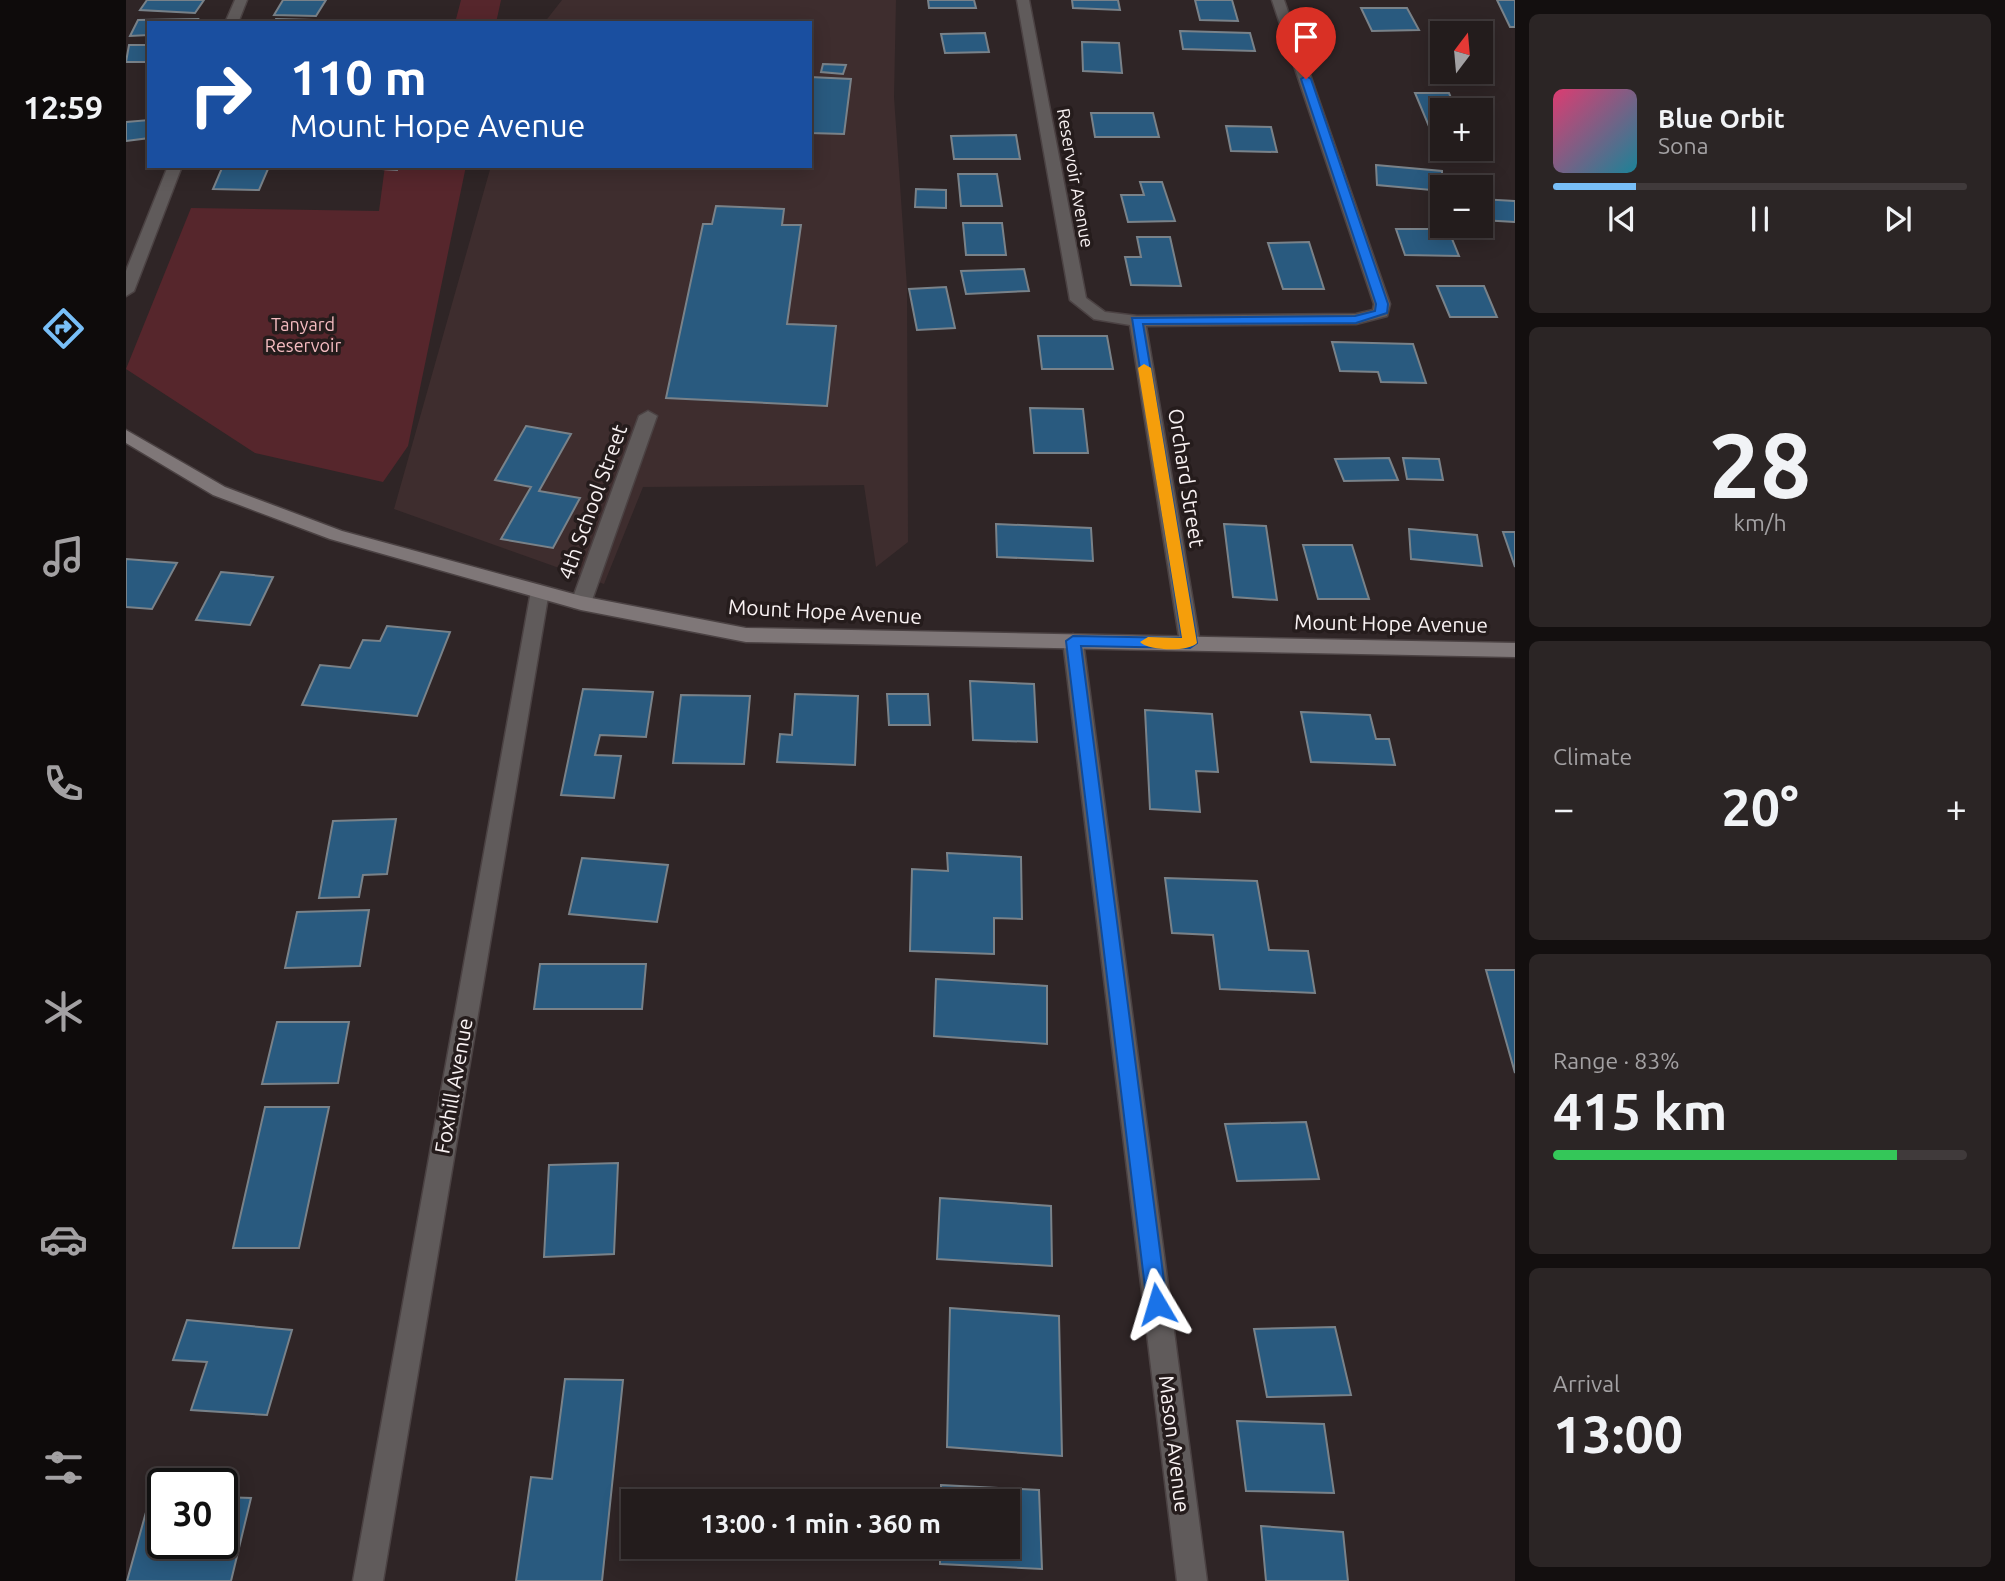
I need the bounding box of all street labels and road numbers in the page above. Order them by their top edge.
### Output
street label: Reservoir Avenue [1054,106,1098,249]
street label: Orchard Street [1164,407,1210,549]
street label: 4th School Street [553,421,631,582]
street label: Mount Hope Avenue [728,594,923,628]
street label: Mount Hope Avenue [1294,609,1488,637]
street label: Foxhill Avenue [429,1016,477,1156]
street label: Mason Avenue [1155,1374,1195,1514]

